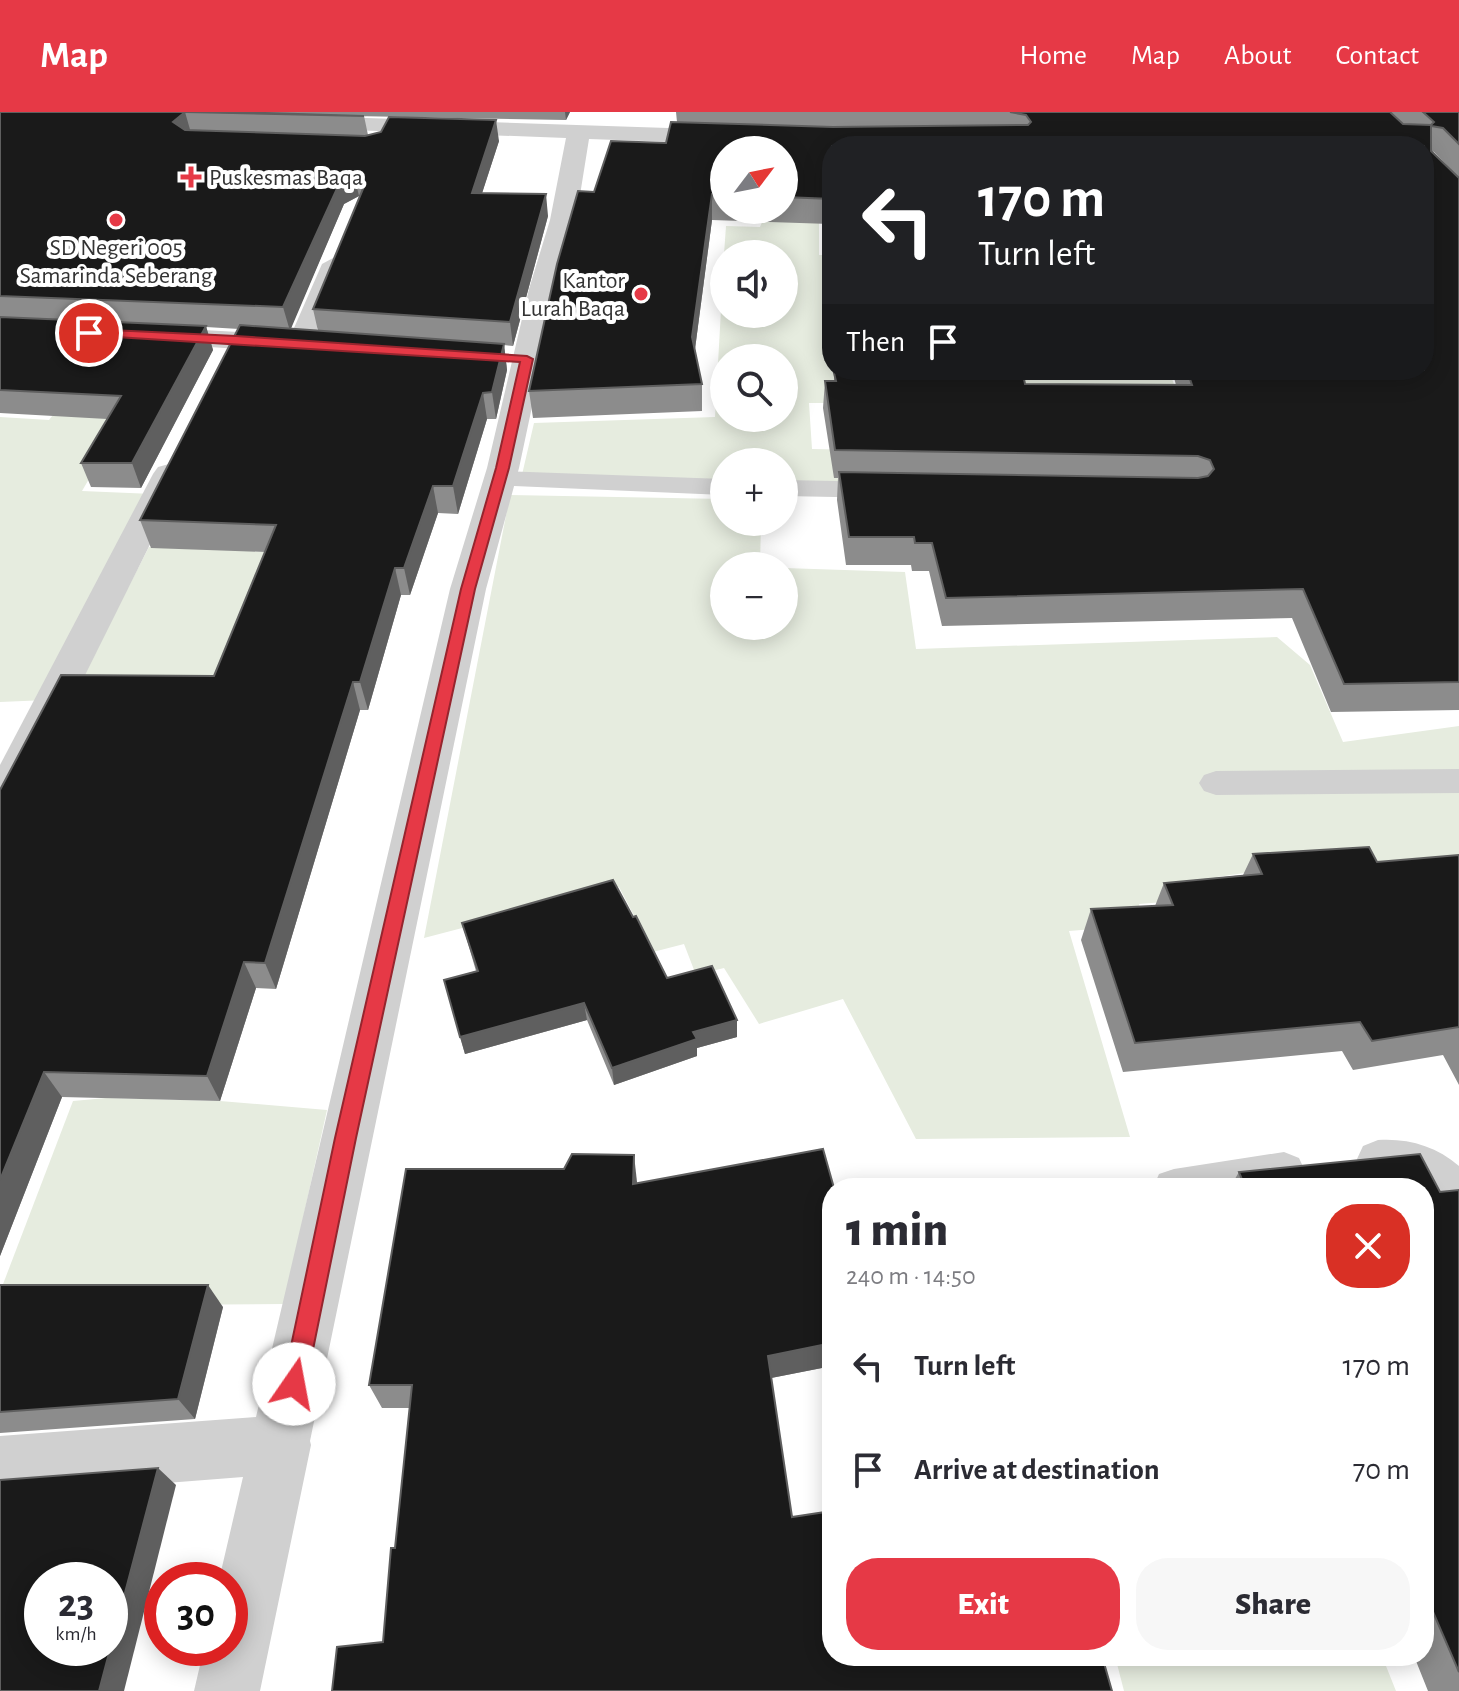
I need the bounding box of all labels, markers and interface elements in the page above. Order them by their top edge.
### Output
text: Map [40,37,108,75]
text: Home [1020,42,1087,70]
text: Map [1131,42,1180,70]
text: About [1224,42,1292,70]
text: Contact [1336,42,1419,70]
north arrow [710,136,798,224]
map controls [710,136,798,640]
marker: Puskesmas Baqa [180,166,202,188]
place label: Puskesmas Baqa [209,166,363,190]
icon: left [846,168,950,272]
text: 170 m [978,171,1105,227]
marker: SD Negeri 005 Samarinda Seberang [107,211,125,229]
place label: SD Negeri 005 Samarinda Seberang [20,236,213,288]
text: Turn left [978,236,1095,272]
button: sound [710,240,798,328]
place label: Kantor Lurah Baqa [521,269,625,321]
marker: Kantor Lurah Baqa [632,285,650,303]
pin [55,299,123,367]
icon: arrive [67,311,111,355]
icon: arrive [921,320,965,364]
text: Then [846,327,905,357]
button: search [710,344,798,432]
button: + [710,448,798,536]
button: − [710,552,798,640]
button: close [1326,1204,1410,1288]
text: 1 min [846,1207,948,1255]
text: 240 m · 14:50 [846,1263,976,1289]
position arrow [252,1342,336,1426]
icon: left [846,1344,890,1388]
text: Turn left [914,1351,1015,1381]
text: 170 m [1342,1351,1410,1381]
icon: arrive [846,1448,890,1492]
text: Arrive at destination [914,1455,1160,1485]
text: 70 m [1353,1455,1410,1485]
button: Exit [846,1558,1120,1650]
button: Share [1136,1558,1410,1650]
speed limit sign: 30 [144,1562,248,1666]
text: 23 [58,1584,94,1624]
text: km/h [55,1624,97,1644]

